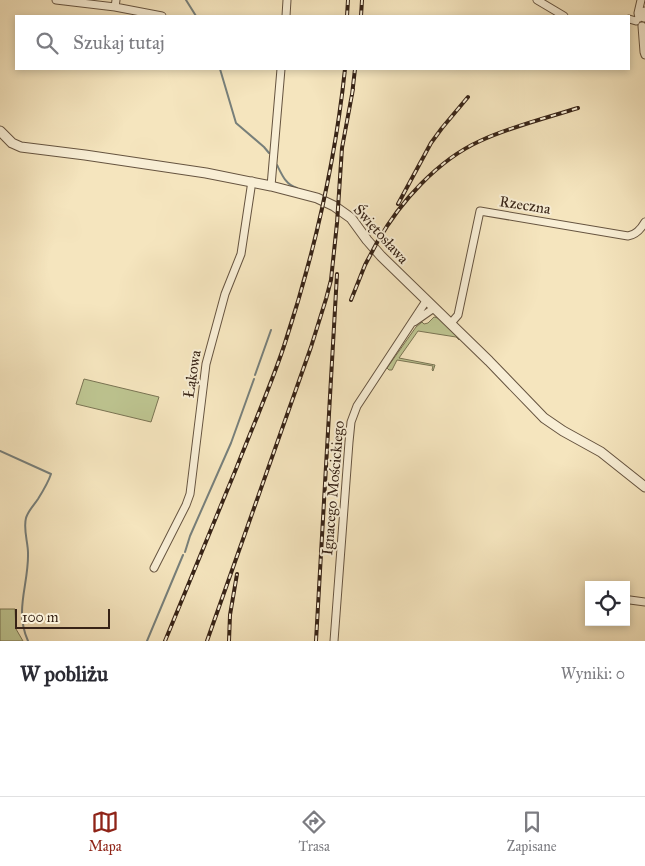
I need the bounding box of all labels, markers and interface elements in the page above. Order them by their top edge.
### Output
search box [15,15,630,70]
icon: search [33,29,61,57]
text: Szukaj tutaj [73,31,165,54]
street label: Rzeczna [498,192,552,218]
street label: Świętosława [350,200,413,268]
street label: Łąkowa [179,348,205,399]
street label: Ignacego Mościckiego [318,420,348,556]
map controls [585,581,630,626]
button: locate [585,581,630,626]
scale bar [15,606,110,629]
text: 100 m [22,609,59,626]
text: W pobliżu [20,661,108,687]
text: Wyniki: 0 [561,664,625,683]
tab: Mapa [88,808,122,855]
tab: Trasa [298,808,330,855]
tab: Zapisane [507,808,557,855]

